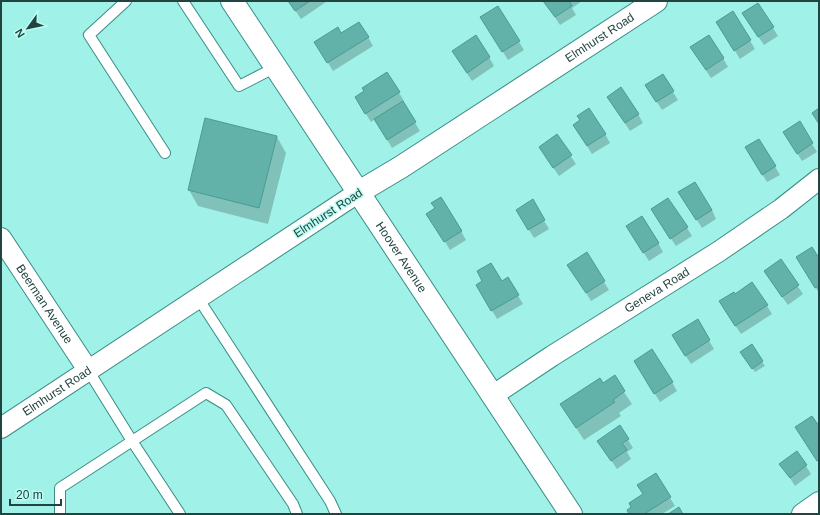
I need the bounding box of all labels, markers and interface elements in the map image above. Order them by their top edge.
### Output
north arrow [8,8,48,48]
street label: Elmhurst Road [563,10,637,65]
text: N [12,27,27,40]
street label: Elmhurst Road [291,186,365,240]
street label: Hoover Avenue [373,219,430,295]
street label: Beerman Avenue [13,262,76,346]
street label: Geneva Road [622,265,692,316]
street label: Elmhurst Road [20,363,94,419]
scale bar [10,481,61,507]
text: 20 m [16,488,43,502]

